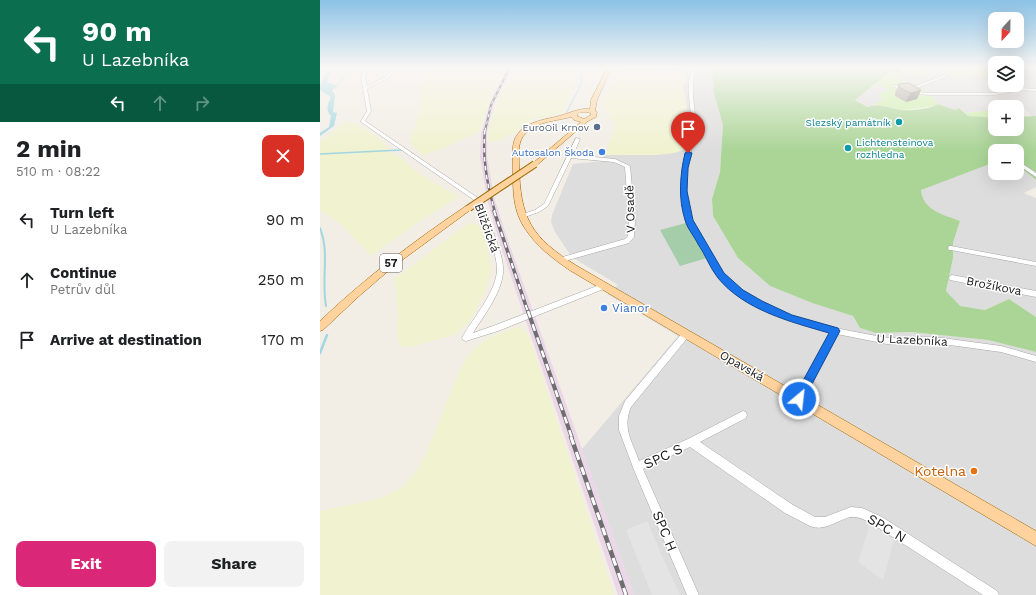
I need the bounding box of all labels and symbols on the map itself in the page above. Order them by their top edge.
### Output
north arrow [988,12,1024,48]
pin [671,112,705,153]
place label: Slezský památník [806,117,891,128]
marker: Slezský památník [894,117,904,127]
place label: EuroOil Krnov [522,122,590,133]
marker: EuroOil Krnov [592,122,602,132]
place label: Lichtensteinova rozhledna [856,137,934,160]
marker: Lichtensteinova rozhledna [843,143,853,153]
place label: Autosalon Škoda [512,147,594,158]
marker: Autosalon Škoda [597,147,607,157]
street label: V Osadě [622,185,638,233]
street label: Bližčická [472,202,502,255]
road number: 57 [380,254,402,272]
street label: Brožíkova [965,274,1023,298]
place label: Vianor [612,301,649,315]
marker: Vianor [599,303,609,313]
street label: U Lazebníka [876,331,948,349]
street label: Opavská [717,348,767,384]
position arrow [778,378,820,420]
street label: SPC S [641,440,685,472]
place label: Kotelna [914,463,966,479]
marker: Kotelna [969,466,979,476]
street label: SPC H [649,508,681,554]
street label: SPC N [865,510,909,546]

